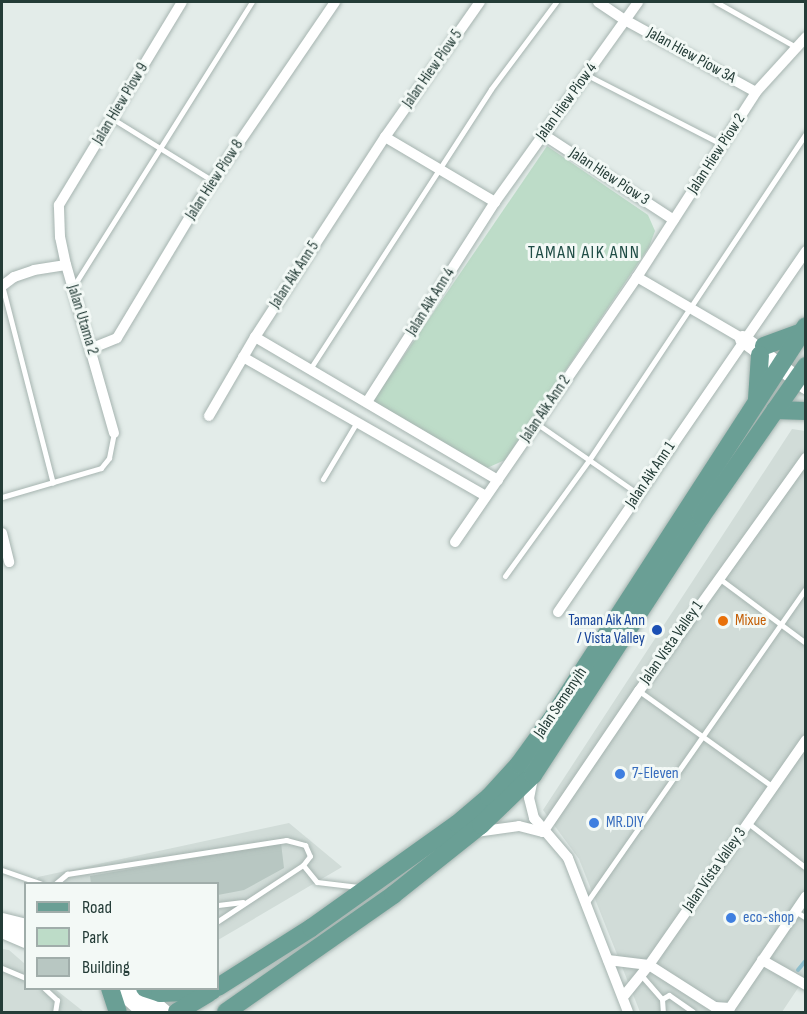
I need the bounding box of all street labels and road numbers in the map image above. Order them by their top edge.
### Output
street label: Jalan Hiew Piow 3A [643,24,739,88]
street label: Jalan Hiew Piow 5 [399,26,467,112]
street label: Jalan Hiew Piow 4 [532,59,602,145]
street label: Jalan Hiew Piow 9 [89,60,153,148]
street label: Jalan Hiew Piow 2 [684,110,750,198]
street label: Jalan Hiew Piow 8 [182,136,248,224]
street label: Jalan Hiew Piow 3 [565,144,653,210]
street label: Jalan Aik Ann 5 [266,238,324,312]
street label: Jalan Aik Ann 4 [403,264,459,340]
street label: Jalan Utama 2 [62,283,102,357]
street label: Jalan Aik Ann 2 [517,372,575,446]
street label: Jalan Aik Ann 1 [622,438,680,512]
street label: Jalan Vista Valley 1 [636,598,708,688]
street label: Jalan Semenyih [530,664,592,742]
street label: Jalan Vista Valley 3 [679,824,751,916]

